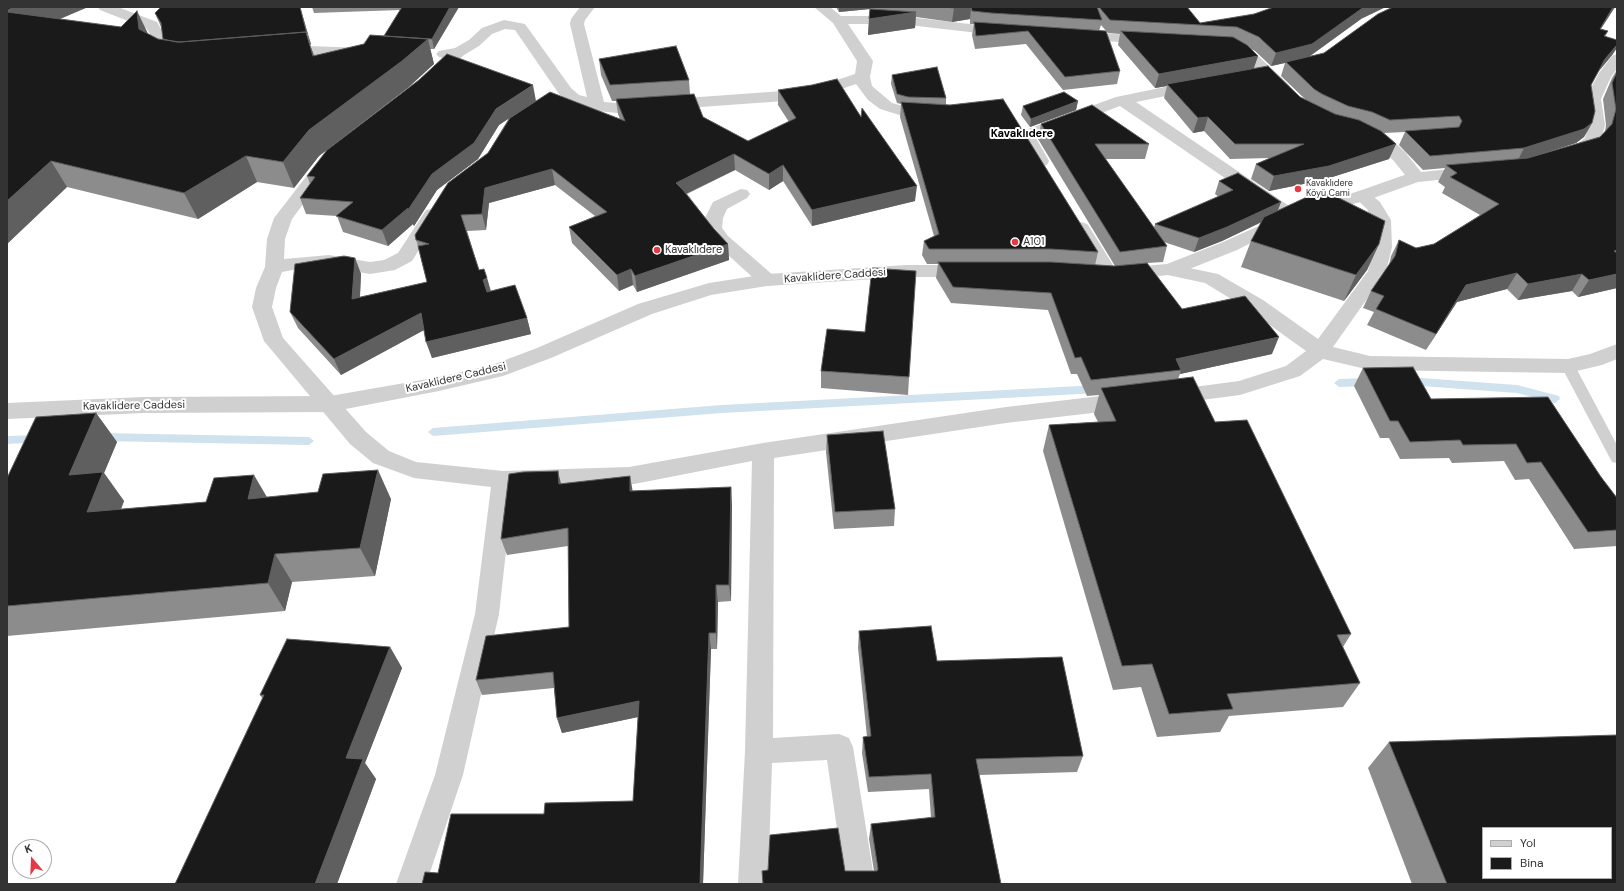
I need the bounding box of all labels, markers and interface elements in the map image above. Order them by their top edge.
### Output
district label: Kavaklıdere [991,127,1053,141]
place label: Kavaklıdere Köyü Cami [1306,179,1353,200]
marker: Kavaklıdere Köyü Cami [1293,184,1303,194]
place label: A101 [1023,235,1044,249]
marker: A101 [1010,237,1020,247]
place label: Kavaklıdere [665,243,722,257]
marker: Kavaklıdere [652,245,662,255]
street label: Kavaklidere Caddesi [783,266,887,286]
street label: Kavaklidere Caddesi [405,360,507,396]
street label: Kavaklidere Caddesi [83,399,185,413]
legend [1482,827,1612,879]
text: Yol [1520,835,1536,851]
north arrow [12,839,52,879]
text: K [23,841,34,856]
text: Bina [1520,855,1544,871]

